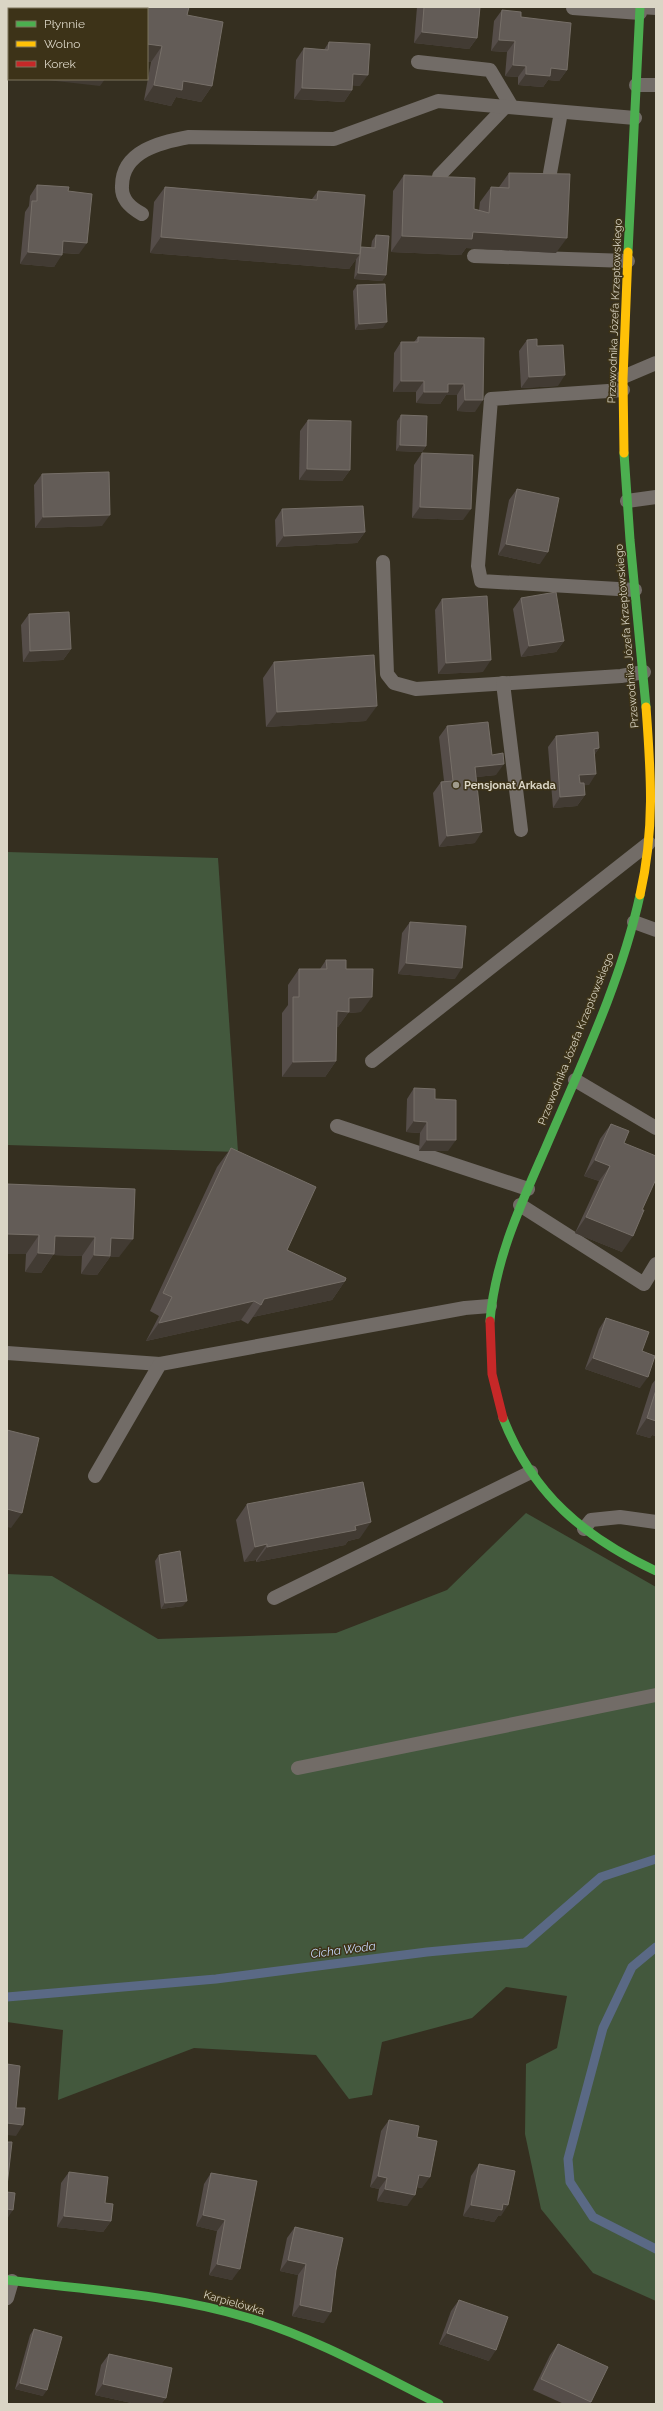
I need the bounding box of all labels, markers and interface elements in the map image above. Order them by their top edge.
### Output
legend [8,8,148,80]
text: Płynnie [44,17,85,31]
text: Wolno [44,37,80,51]
text: Korek [44,57,77,71]
street label: Przewodnika Józefa Krzeptowskiego [605,218,625,404]
street label: Przewodnika Józefa Krzeptowskiego [612,543,642,729]
place label: Pensjonat Arkada [464,779,556,792]
marker: Pensjonat Arkada [451,780,461,790]
street label: Przewodnika Józefa Krzeptowskiego [535,951,617,1127]
water label: Cicha Woda [310,1939,376,1961]
street label: Karpielówka [202,2288,266,2318]

